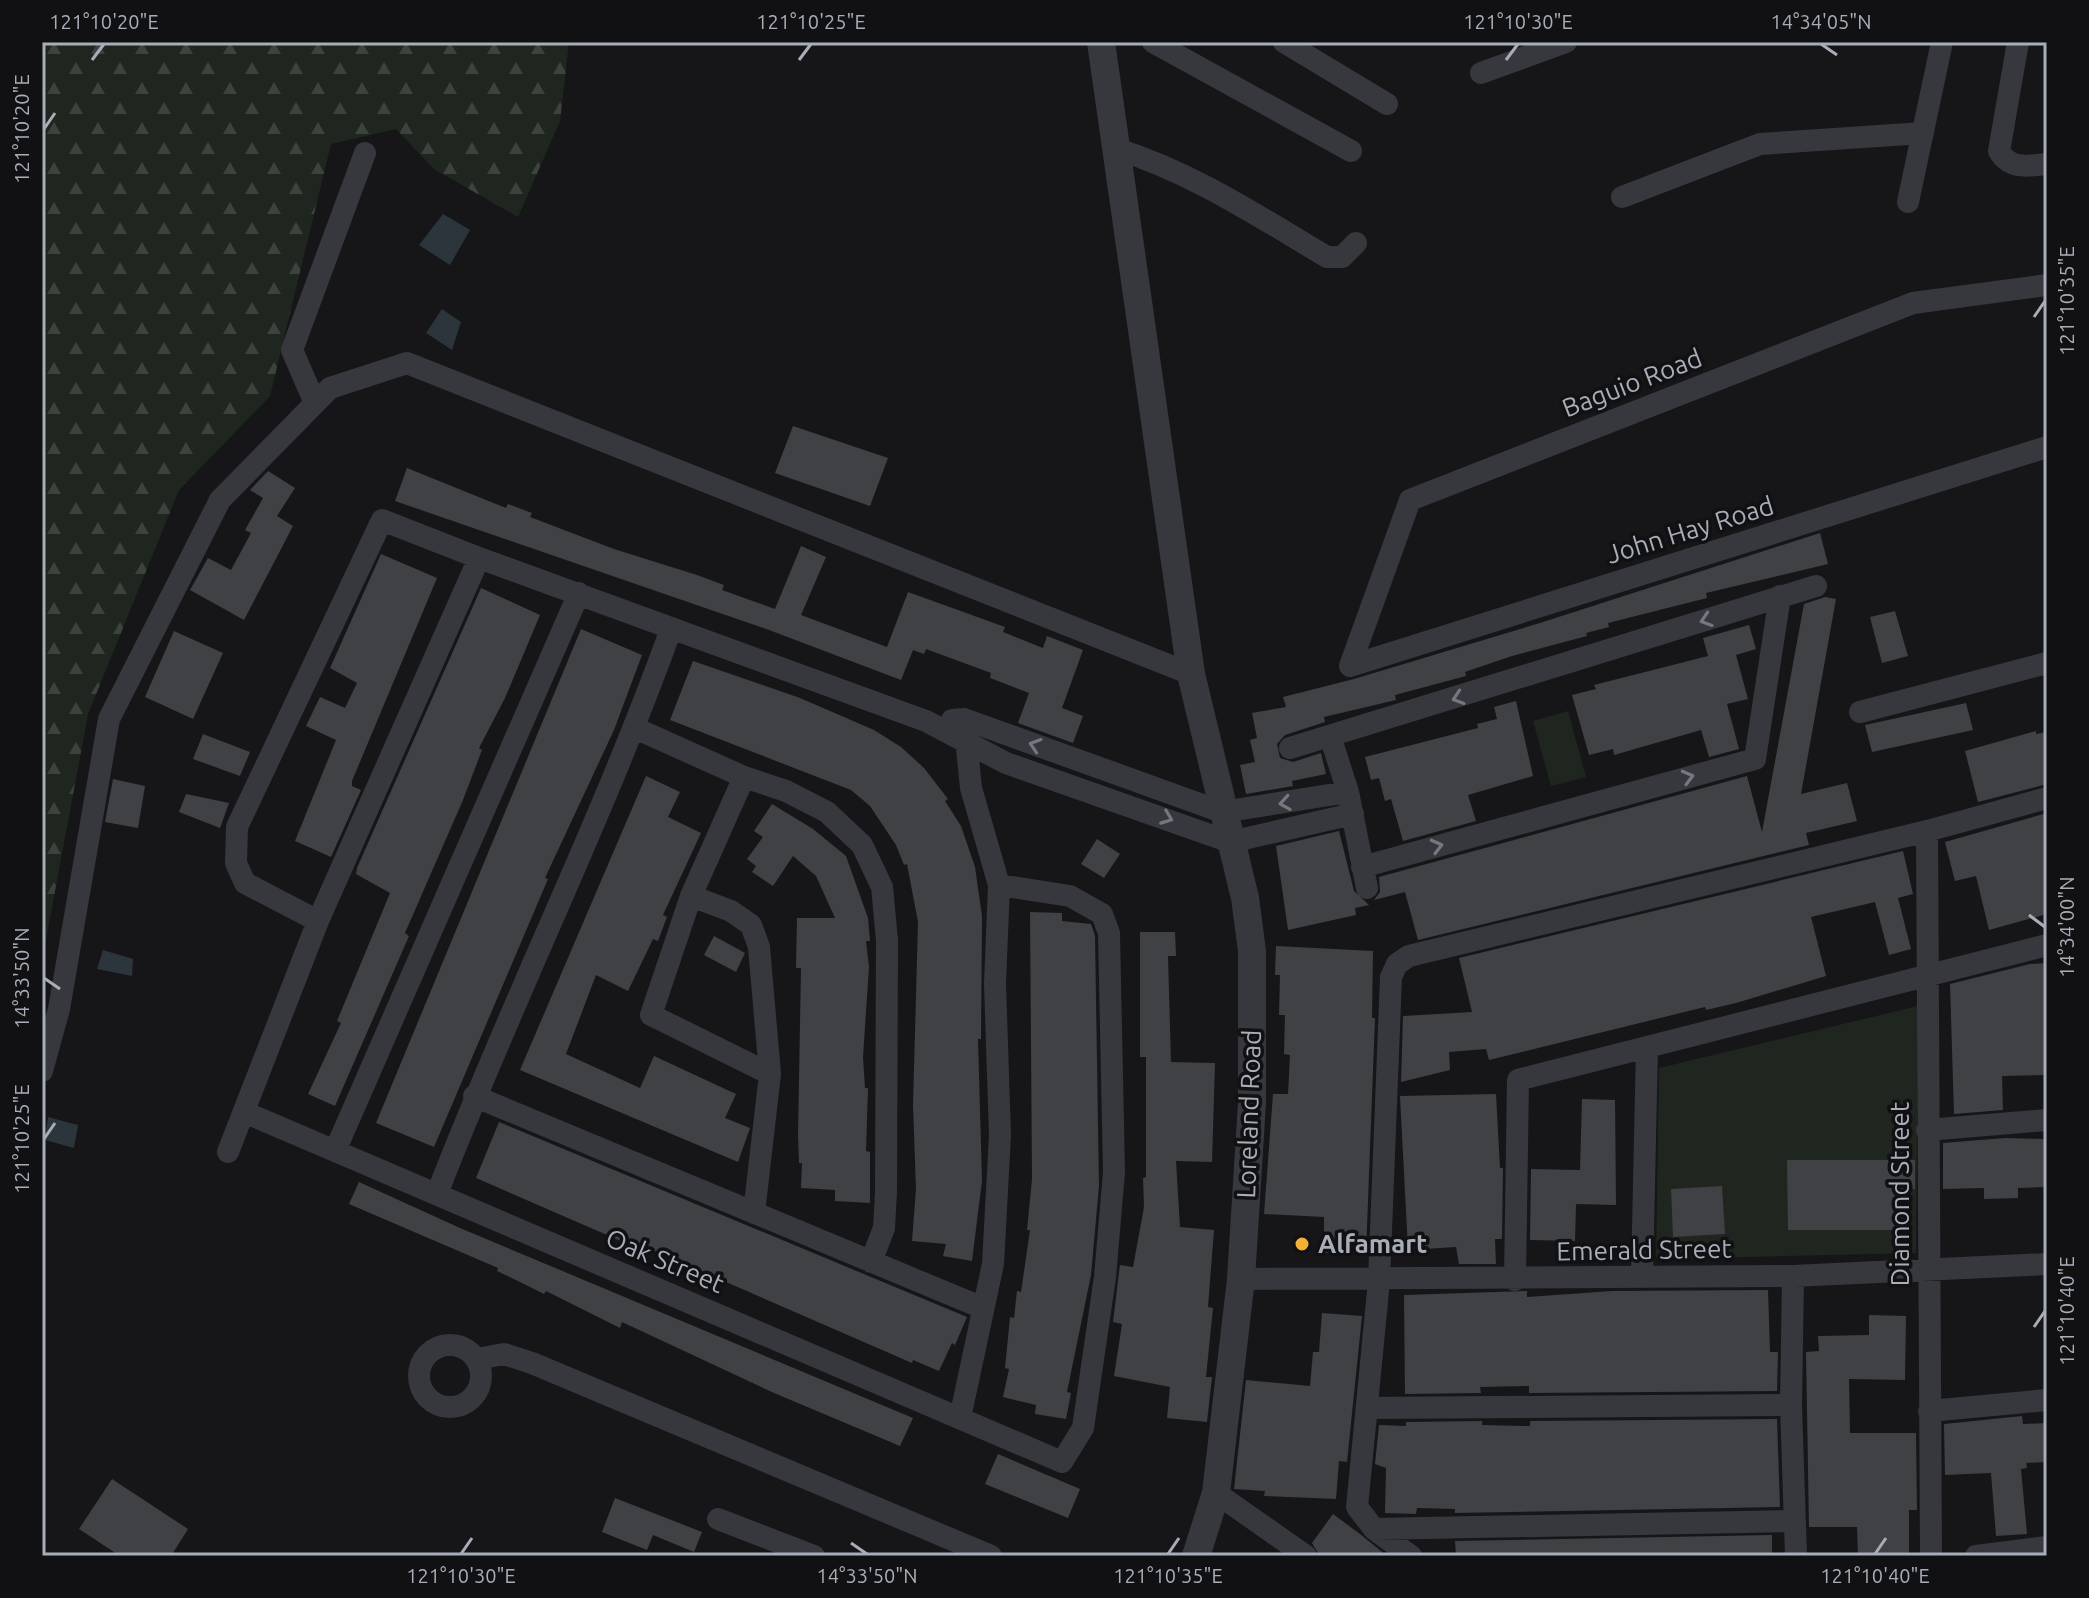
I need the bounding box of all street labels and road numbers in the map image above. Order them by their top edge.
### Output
street label: Baguio Road [1558,343,1706,422]
street label: John Hay Road [1603,490,1777,569]
street label: Loreland Road [1231,1029,1266,1199]
street label: Diamond Street [1885,1102,1914,1286]
street label: Oak Street [602,1223,728,1298]
street label: Emerald Street [1556,1233,1732,1266]

